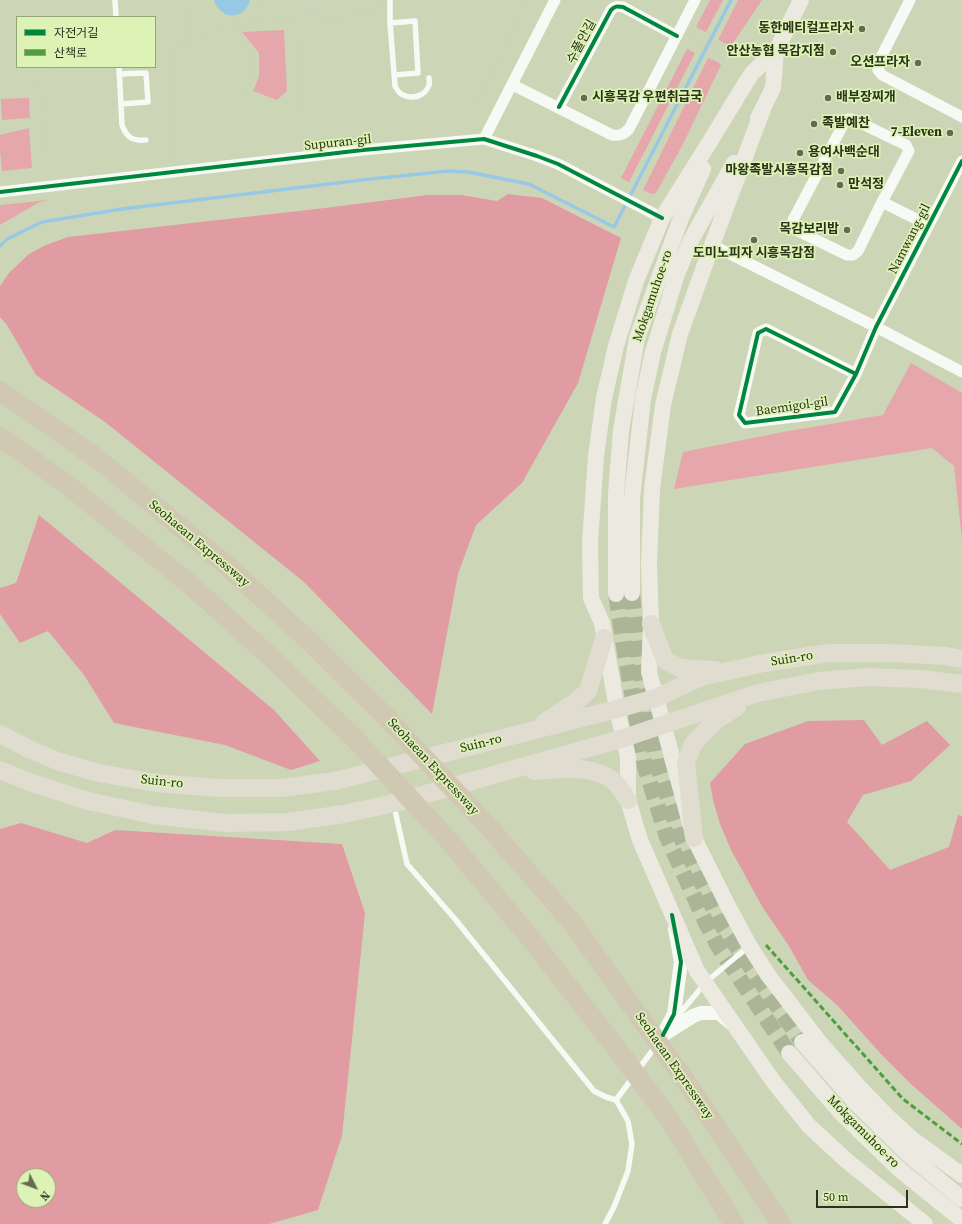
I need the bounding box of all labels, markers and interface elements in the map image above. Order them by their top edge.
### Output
legend [16,16,156,68]
street label: 수풀안길 [564,17,600,67]
place label: 동한메티컬프라자 [758,21,854,37]
marker: 동한메티컬프라자 [857,24,867,34]
text: 자전거길 [54,25,98,41]
place label: 안산농협 목감지점 [727,44,825,60]
text: 산책로 [54,45,87,61]
marker: 안산농협 목감지점 [828,47,838,57]
place label: 오션프라자 [850,55,910,71]
marker: 오션프라자 [913,58,923,68]
place label: 시흥목감 우편취급국 [592,90,702,106]
place label: 배부장찌개 [836,90,896,106]
marker: 시흥목감 우편취급국 [579,93,589,103]
marker: 배부장찌개 [823,93,833,103]
place label: 족발예찬 [822,116,870,132]
marker: 족발예찬 [809,119,819,129]
place label: 7-Eleven [891,125,942,141]
marker: 7-Eleven [945,128,955,138]
street label: Supuran-gil [304,132,372,154]
place label: 용여사백순대 [808,145,880,161]
marker: 용여사백순대 [795,148,805,158]
place label: 마왕족발시흥목감점 [725,163,833,179]
marker: 마왕족발시흥목감점 [836,166,846,176]
place label: 만석정 [848,177,884,193]
marker: 만석정 [835,180,845,190]
street label: Namwang-gil [886,201,934,277]
place label: 목감보리밥 [779,222,839,238]
marker: 목감보리밥 [842,225,852,235]
marker: 도미노피자 시흥목감점 [749,235,759,245]
place label: 도미노피자 시흥목감점 [693,246,815,262]
street label: Mokgamuhoe-ro [630,248,676,344]
street label: Baemigol-gil [755,394,829,420]
street label: Seohaean Expressway [145,497,253,591]
street label: Suin-ro [770,648,814,670]
street label: Seohaean Expressway [384,715,482,819]
street label: Suin-ro [459,731,503,757]
street label: Suin-ro [140,772,184,792]
street label: Seohaean Expressway [631,1010,717,1122]
street label: Mokgamuhoe-ro [824,1093,902,1171]
north arrow [16,1168,56,1208]
scale bar [818,1182,910,1208]
text: N [36,1188,53,1204]
text: 50 m [823,1189,849,1205]

